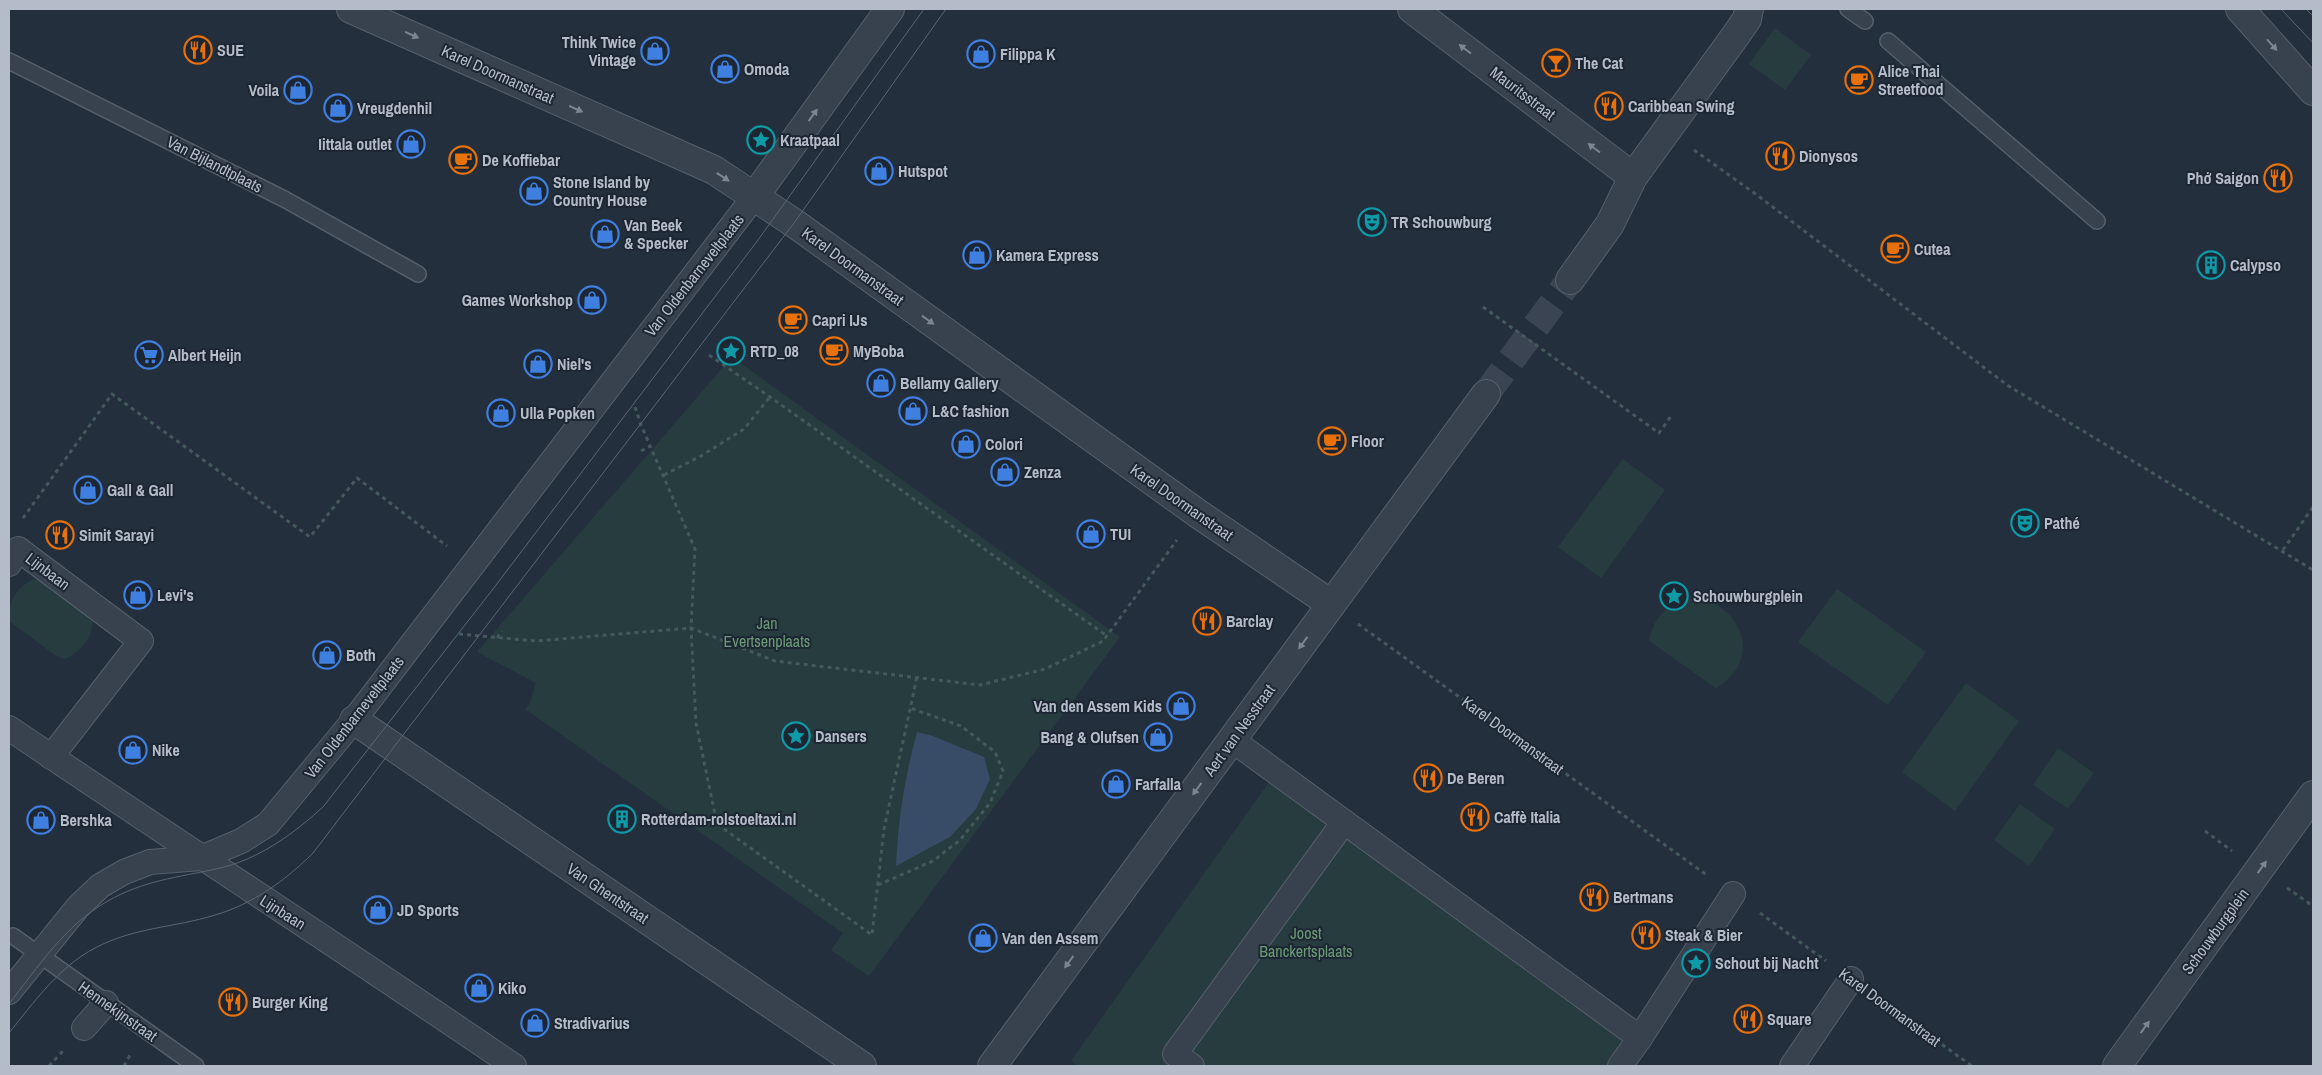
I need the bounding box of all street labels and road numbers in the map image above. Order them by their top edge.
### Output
street label: Karel Doormanstraat [438,39,558,109]
street label: Mauritsstraat [1486,61,1560,125]
street label: Van Bijlandtplaats [163,130,267,198]
street label: Van Oldenbarneveltplaats [639,209,749,341]
street label: Karel Doormanstraat [798,222,909,311]
street label: Karel Doormanstraat [1126,458,1238,546]
street label: Lijnbaan [21,547,75,595]
street label: Van Oldenbarneveltplaats [299,651,409,783]
street label: Aert van Nesstraat [1198,679,1280,781]
street label: Karel Doormanstraat [1458,691,1569,780]
street label: Van Ghentstraat [563,857,654,929]
street label: Schouwburgplein [2176,884,2254,978]
street label: Lijnbaan [256,889,310,935]
street label: Karel Doormanstraat [1835,963,1946,1052]
street label: Hennekijnstraat [74,976,162,1047]

